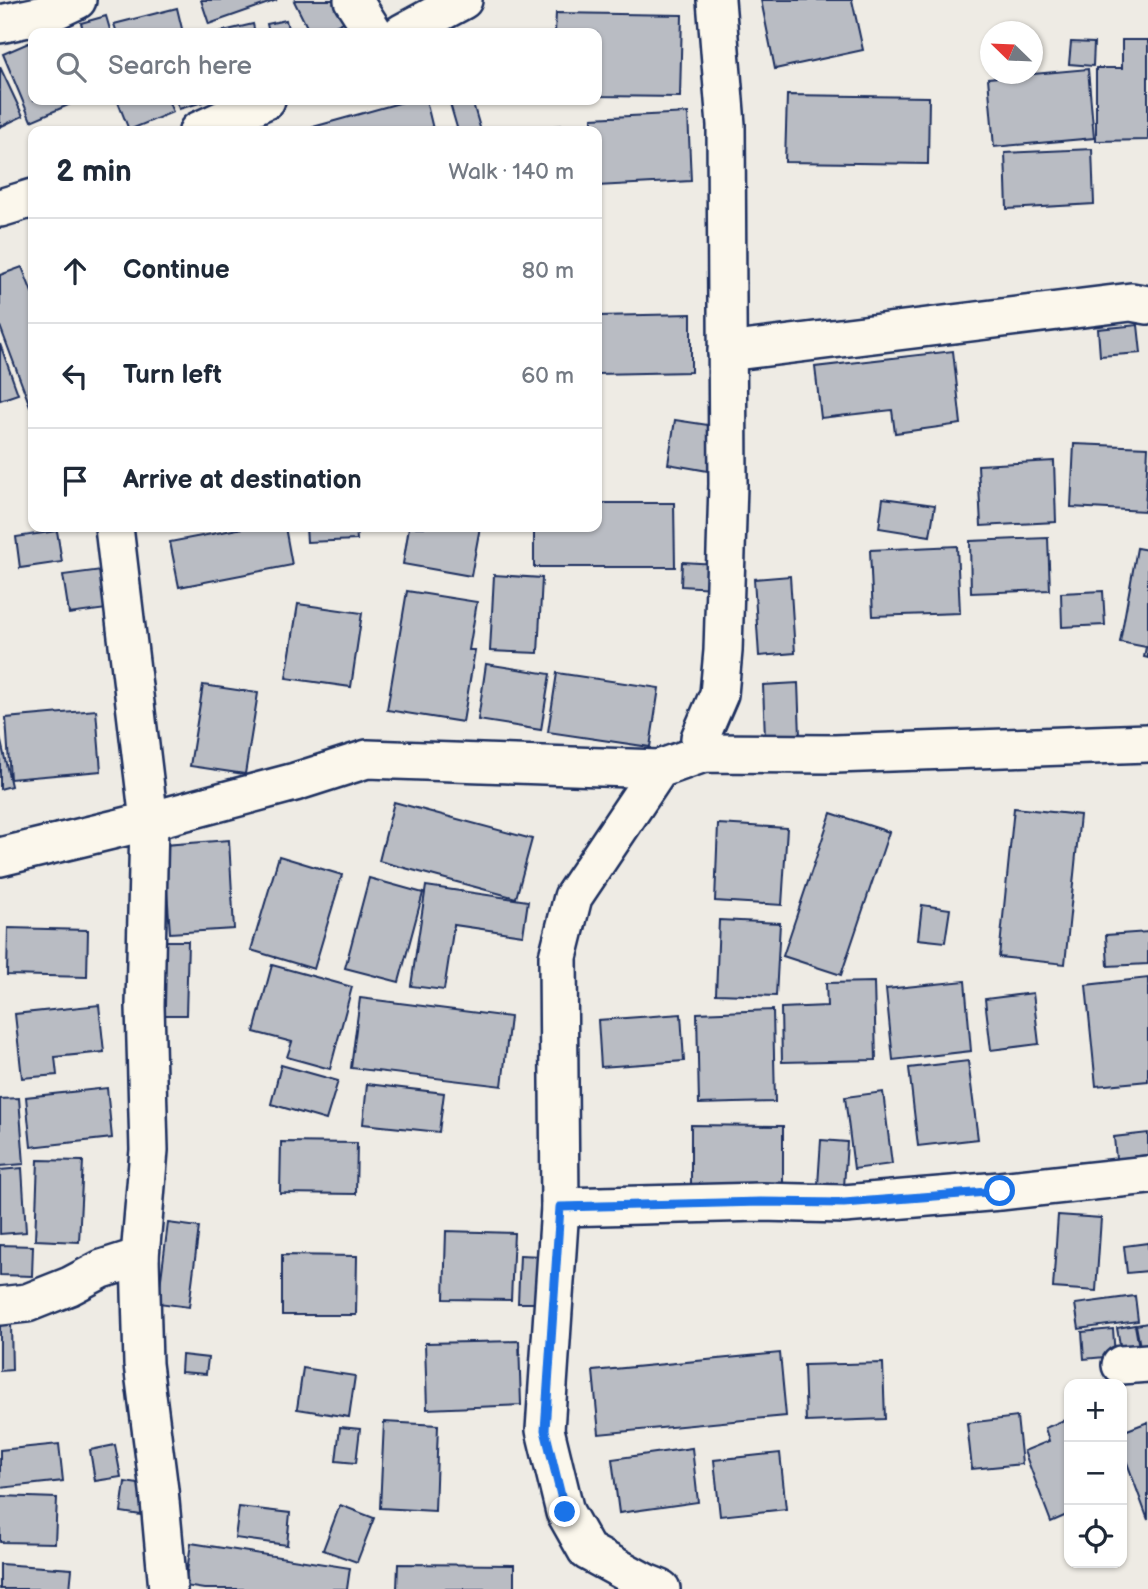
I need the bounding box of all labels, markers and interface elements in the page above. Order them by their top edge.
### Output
north arrow [980,21,1043,84]
search box [28,28,602,105]
icon: search [52,48,90,86]
text: Search here [108,51,252,82]
text: 2 min [56,154,132,190]
text: Walk · 140 m [448,158,574,186]
icon: ahead [56,252,94,290]
text: Continue [123,255,230,286]
text: 80 m [522,257,574,285]
icon: left [56,357,94,395]
text: Turn left [123,360,222,391]
text: 60 m [521,362,574,390]
icon: arrive [56,462,94,500]
text: Arrive at destination [123,465,362,496]
route start [984,1175,1015,1206]
map controls [1064,1379,1127,1568]
button: + [1064,1379,1127,1442]
button: − [1064,1442,1127,1505]
route end [549,1496,580,1527]
button: locate [1064,1505,1127,1568]

